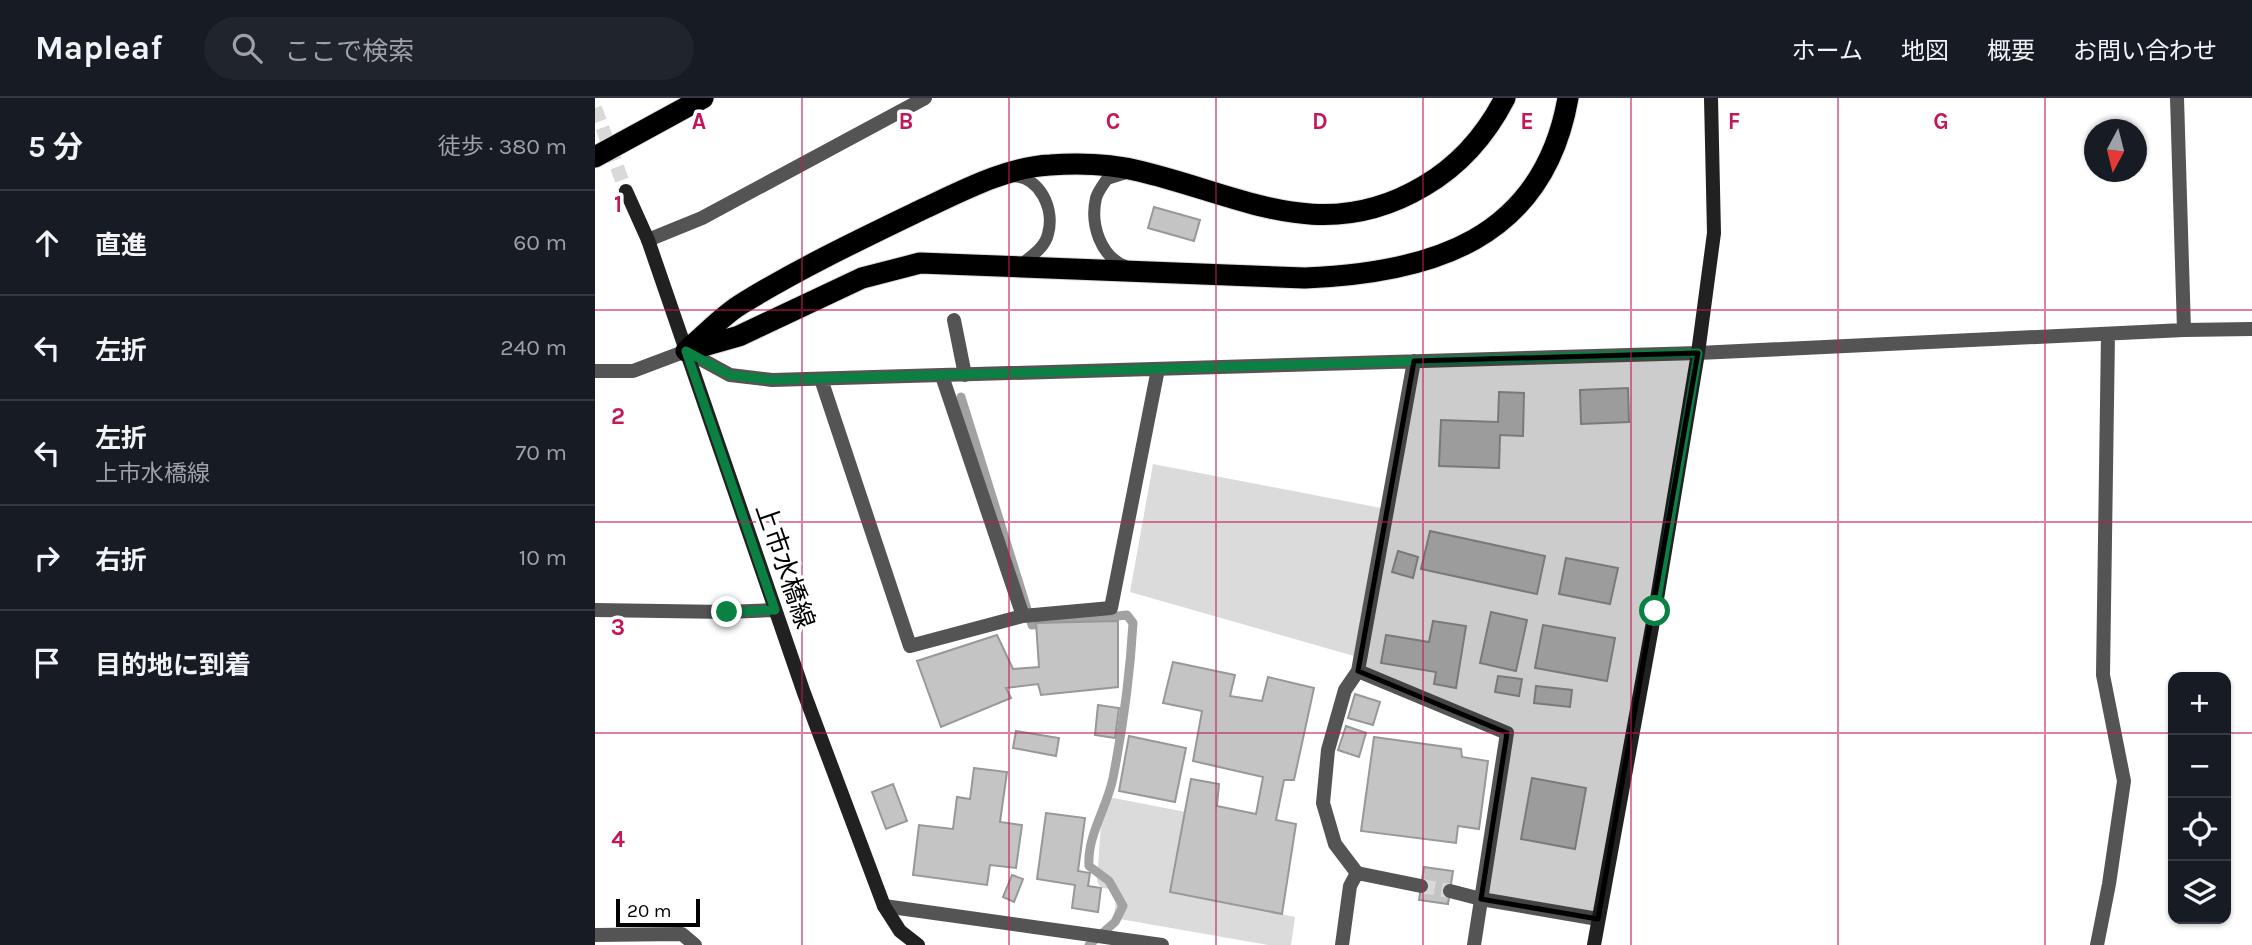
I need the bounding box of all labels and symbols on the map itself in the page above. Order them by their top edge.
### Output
text: A [692,108,706,135]
text: B [899,108,913,135]
text: C [1106,108,1120,135]
text: D [1312,108,1328,135]
text: E [1520,108,1534,135]
text: F [1728,108,1740,135]
text: G [1933,108,1949,135]
north arrow [2084,119,2147,182]
text: 1 [614,191,622,218]
text: 2 [611,403,625,430]
street label: 上市水橋線 [749,499,821,633]
route start [1639,595,1670,626]
route end [711,596,742,627]
text: 3 [611,614,625,641]
text: 4 [611,826,625,853]
scale bar [616,896,700,928]

